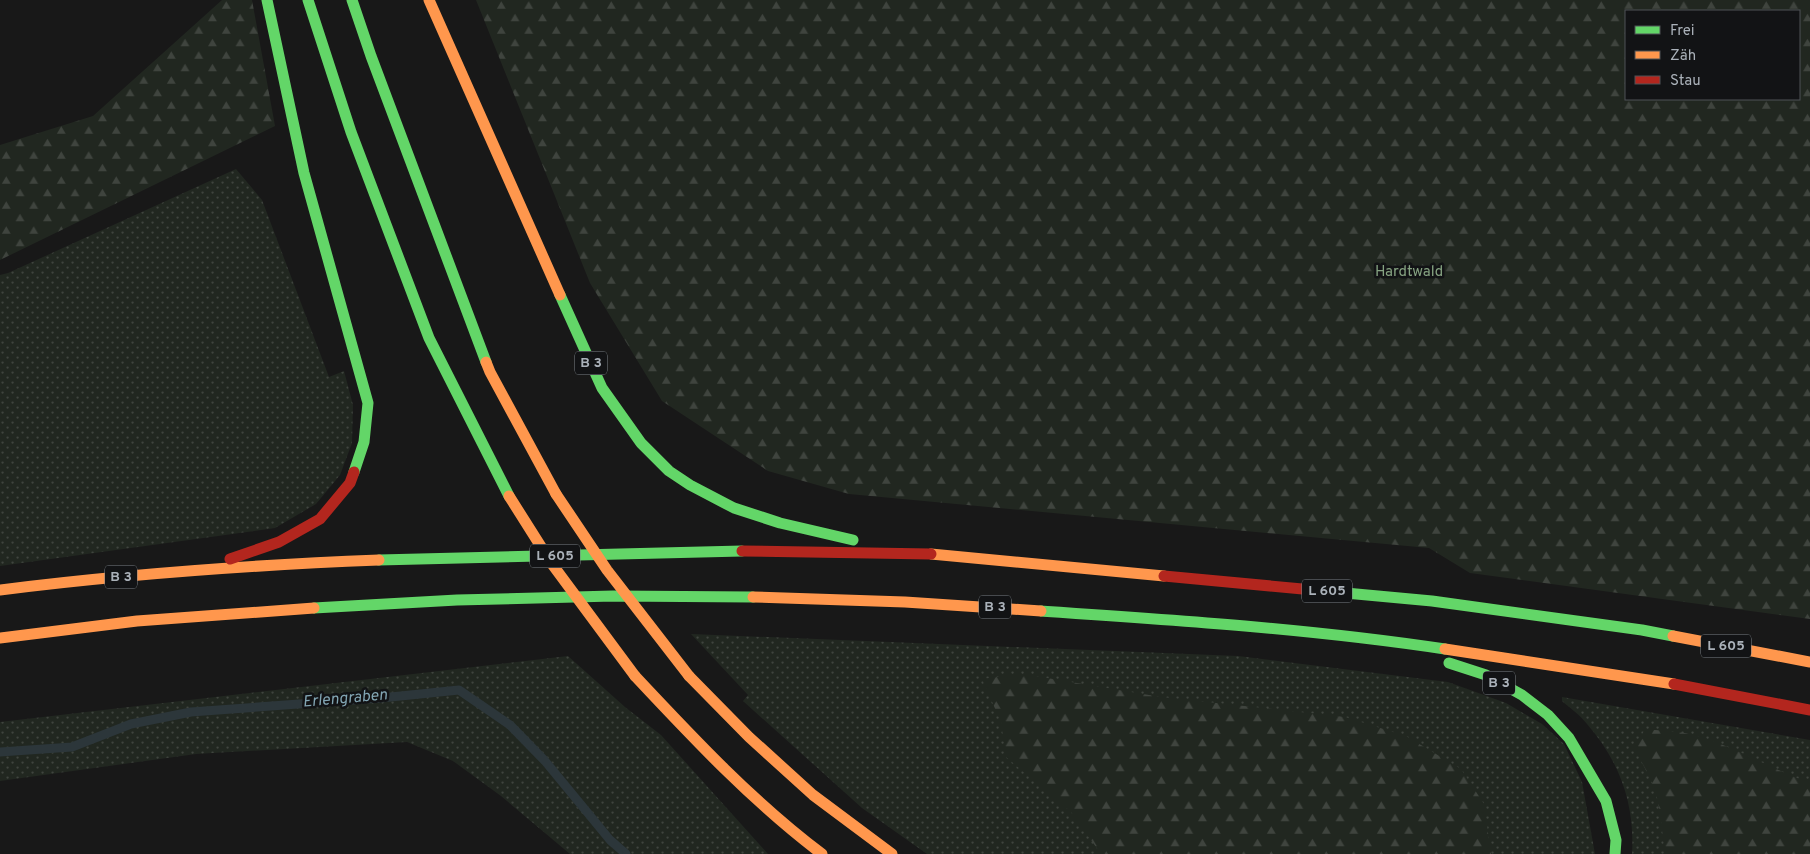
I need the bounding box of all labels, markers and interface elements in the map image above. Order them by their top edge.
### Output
legend [1625,10,1800,100]
text: Frei [1670,22,1695,41]
text: Zäh [1670,47,1696,66]
text: Stau [1670,72,1701,91]
park label: Hardtwald [1375,263,1443,282]
road number: B 3 [575,352,607,374]
road number: L 605 [530,544,580,568]
road number: B 3 [105,566,137,588]
road number: L 605 [1302,580,1352,602]
road number: B 3 [979,596,1011,618]
road number: L 605 [1701,634,1751,658]
road number: B 3 [1483,671,1515,694]
water label: Erlengraben [302,685,388,713]

